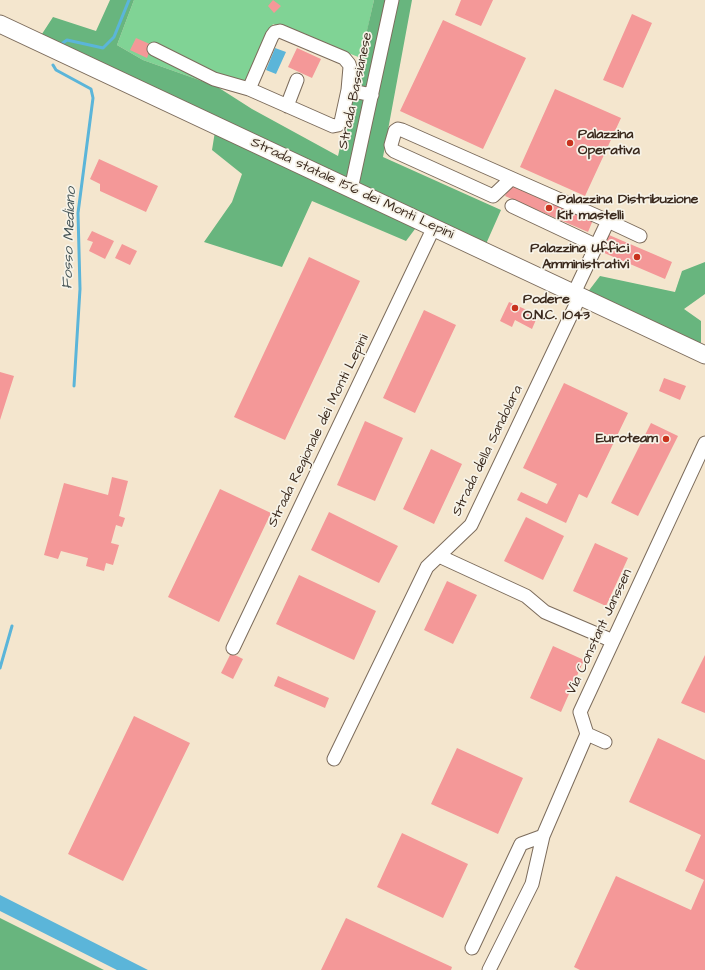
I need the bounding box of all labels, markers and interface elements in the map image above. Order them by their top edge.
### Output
street label: Strada Bassianese [335,31,377,151]
place label: Palazzina Operativa [578,127,640,160]
street label: Strada statale 156 dei Monti Lepini [248,134,456,244]
marker: Palazzina Operativa [565,138,575,148]
water label: Fosso Mediano [59,187,81,289]
place label: Palazzina Distribuzione Kit mastelli [557,192,698,224]
marker: Palazzina Distribuzione Kit mastelli [544,203,554,213]
place label: Palazzina Uffici Amministrativi [530,241,629,274]
marker: Palazzina Uffici Amministrativi [632,252,642,262]
place label: Podere O.N.C. 1043 [523,292,590,324]
marker: Podere O.N.C. 1043 [510,303,520,313]
street label: Strada Regionale dei Monti Lepini [265,332,373,530]
street label: Strada della Sandolara [449,383,527,519]
place label: Euroteam [596,431,658,447]
marker: Euroteam [661,434,671,444]
street label: Via Constant Janssen [564,567,636,697]

